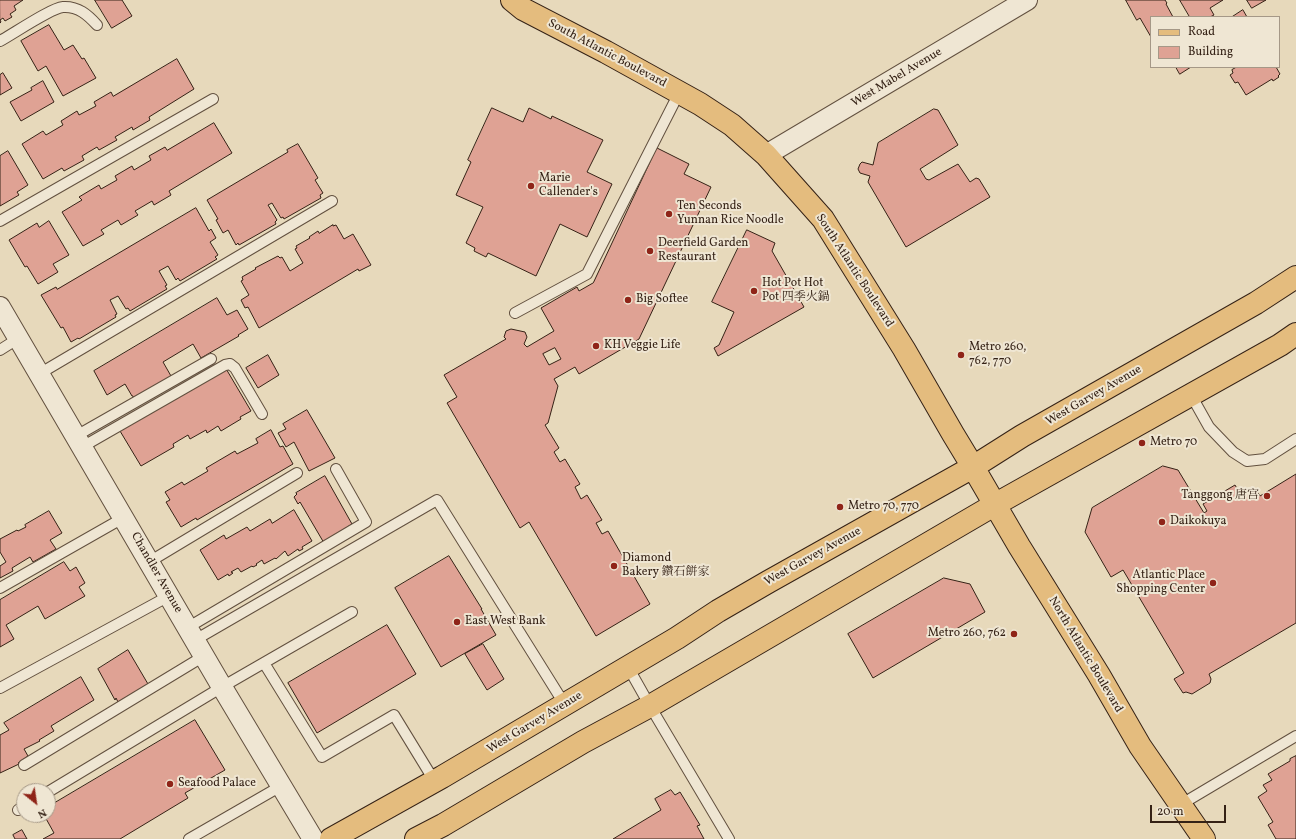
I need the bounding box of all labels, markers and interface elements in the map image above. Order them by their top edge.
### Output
legend [1150,16,1280,68]
street label: South Atlantic Boulevard [545,17,669,91]
text: Road [1188,24,1215,40]
text: Building [1188,44,1233,60]
street label: West Mabel Avenue [849,45,945,111]
place label: Marie Callender's [539,172,598,200]
marker: Marie Callender's [526,181,536,191]
place label: Ten Seconds Yunnan Rice Noodle [677,200,784,228]
marker: Ten Seconds Yunnan Rice Noodle [664,209,674,219]
street label: South Atlantic Boulevard [812,212,896,330]
place label: Deerfield Garden Restaurant [658,237,749,265]
marker: Deerfield Garden Restaurant [645,246,655,256]
place label: Hot Pot Hot Pot 四季火鍋 [762,277,830,305]
marker: Hot Pot Hot Pot 四季火鍋 [749,286,759,296]
place label: Big Softee [636,293,688,307]
marker: Big Softee [623,295,633,305]
place label: KH Veggie Life [604,339,680,353]
marker: KH Veggie Life [591,341,601,351]
place label: Metro 260, 762, 770 [969,341,1026,369]
marker: Metro 260, 762, 770 [956,350,966,360]
street label: West Garvey Avenue [1044,363,1144,429]
place label: Metro 70 [1150,436,1197,450]
marker: Metro 70 [1137,438,1147,448]
place label: Tanggong 唐宫 [1181,489,1259,503]
marker: Tanggong 唐宫 [1262,491,1272,501]
place label: Metro 70, 770 [848,500,919,514]
marker: Metro 70, 770 [835,502,845,512]
place label: Daikokuya [1170,515,1226,529]
marker: Daikokuya [1157,517,1167,527]
street label: West Garvey Avenue [762,524,864,590]
street label: Chandler Avenue [127,530,185,616]
place label: Diamond Bakery 鑽石餅家 [622,552,709,580]
marker: Diamond Bakery 鑽石餅家 [609,561,619,571]
place label: Atlantic Place Shopping Center [1116,569,1205,597]
marker: Atlantic Place Shopping Center [1208,578,1218,588]
street label: North Atlantic Boulevard [1045,594,1125,716]
place label: East West Bank [465,615,546,629]
marker: East West Bank [452,617,462,627]
place label: Metro 260, 762 [928,627,1006,641]
marker: Metro 260, 762 [1009,629,1019,639]
street label: West Garvey Avenue [485,689,585,757]
place label: Seafood Palace [178,777,256,791]
marker: Seafood Palace [165,779,175,789]
north arrow [16,783,56,823]
scale bar [1152,797,1228,823]
text: N [35,804,49,821]
text: 20 m [1157,804,1184,820]

